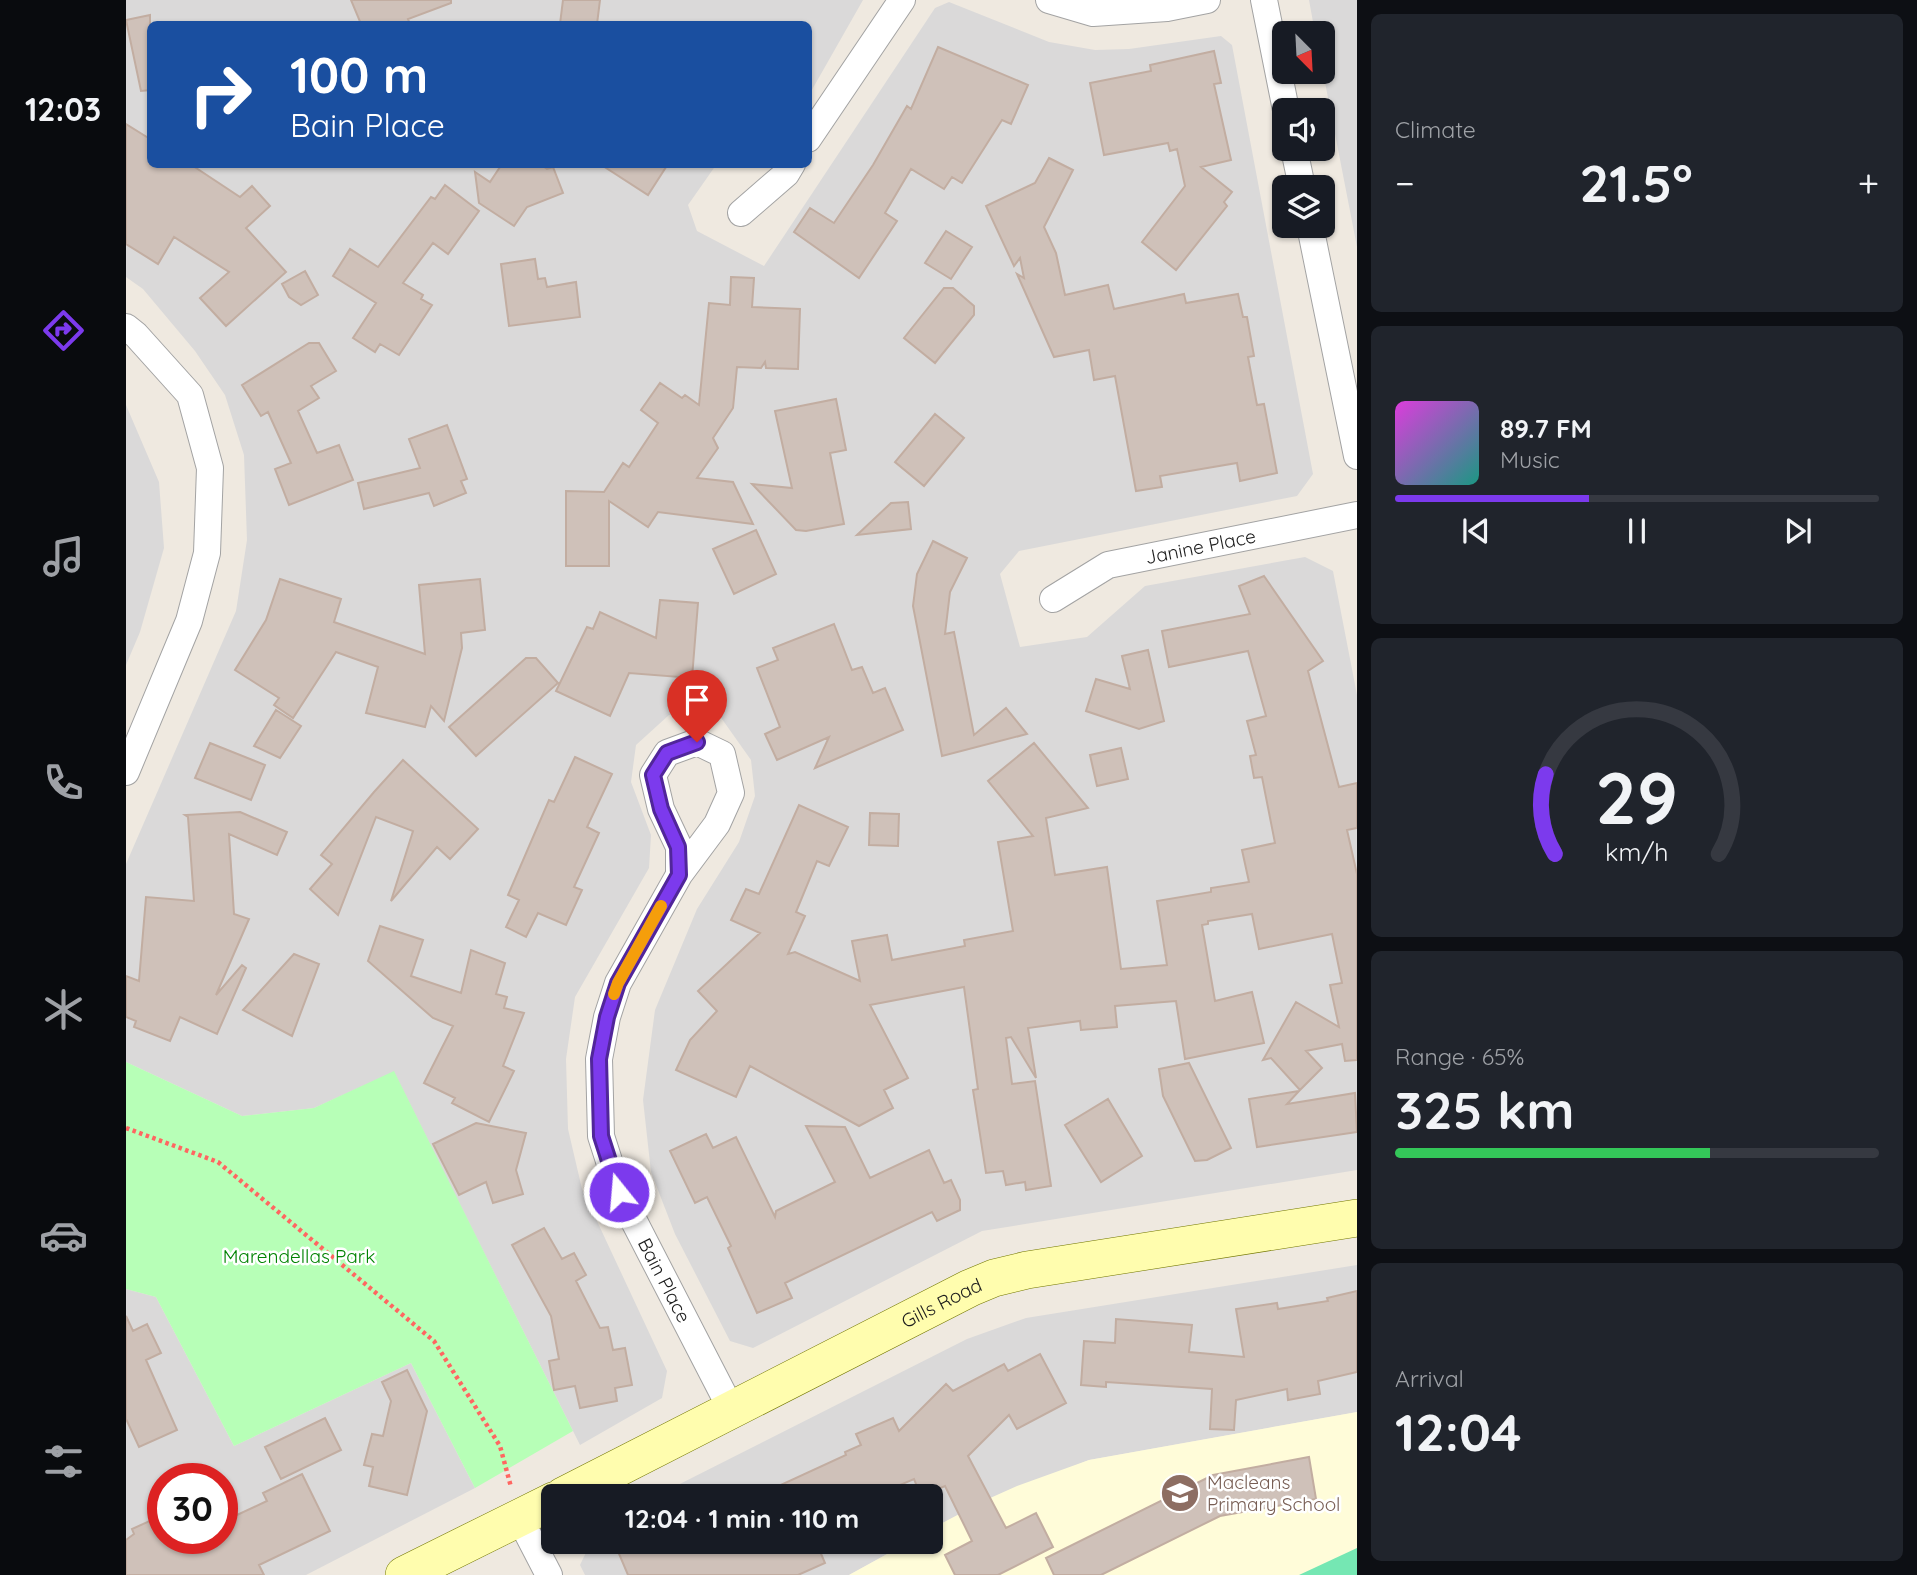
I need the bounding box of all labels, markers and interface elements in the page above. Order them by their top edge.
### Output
north arrow [1272,21,1335,84]
map controls [1272,21,1335,238]
text: 100 m [290,44,428,105]
icon: right [175,49,266,140]
text: 12:03 [25,89,101,129]
button: sound [1272,98,1335,161]
text: Bain Place [290,105,445,145]
text: Climate [1395,115,1476,144]
text: 21.5° [1580,150,1693,215]
text: − [1395,159,1415,207]
text: + [1858,159,1879,207]
button: layers [1272,175,1335,238]
icon: directions [39,306,88,355]
text: 89.7 FM [1500,412,1592,445]
text: Music [1500,445,1560,474]
icon: previous [1457,512,1495,550]
icon: pause [1618,512,1656,550]
icon: next [1779,512,1817,550]
street label: Janine Place [1143,524,1258,569]
icon: music [39,532,88,581]
pin [667,670,727,742]
icon: arrive [678,681,716,719]
text: 29 [1596,751,1678,842]
icon: phone [39,758,88,807]
text: km/h [1605,835,1669,866]
icon: climate [39,985,88,1034]
text: Range · 65% [1395,1042,1524,1071]
text: 325 km [1395,1077,1575,1142]
position arrow [582,1155,656,1229]
icon: car [39,1211,88,1260]
street label: Bain Place [633,1234,696,1327]
park label: Marendellas Park [223,1244,375,1268]
street label: Gills Road [897,1272,985,1333]
text: Arrival [1395,1364,1464,1393]
text: 12:04 [1395,1399,1522,1464]
icon: filters [39,1437,88,1486]
speed limit sign: 30 [147,1463,238,1554]
place label: Macleans Primary School [1207,1470,1340,1516]
school or university icon: Macleans Primary School [1159,1472,1201,1514]
text: 12:04 · 1 min · 110 m [625,1502,859,1535]

